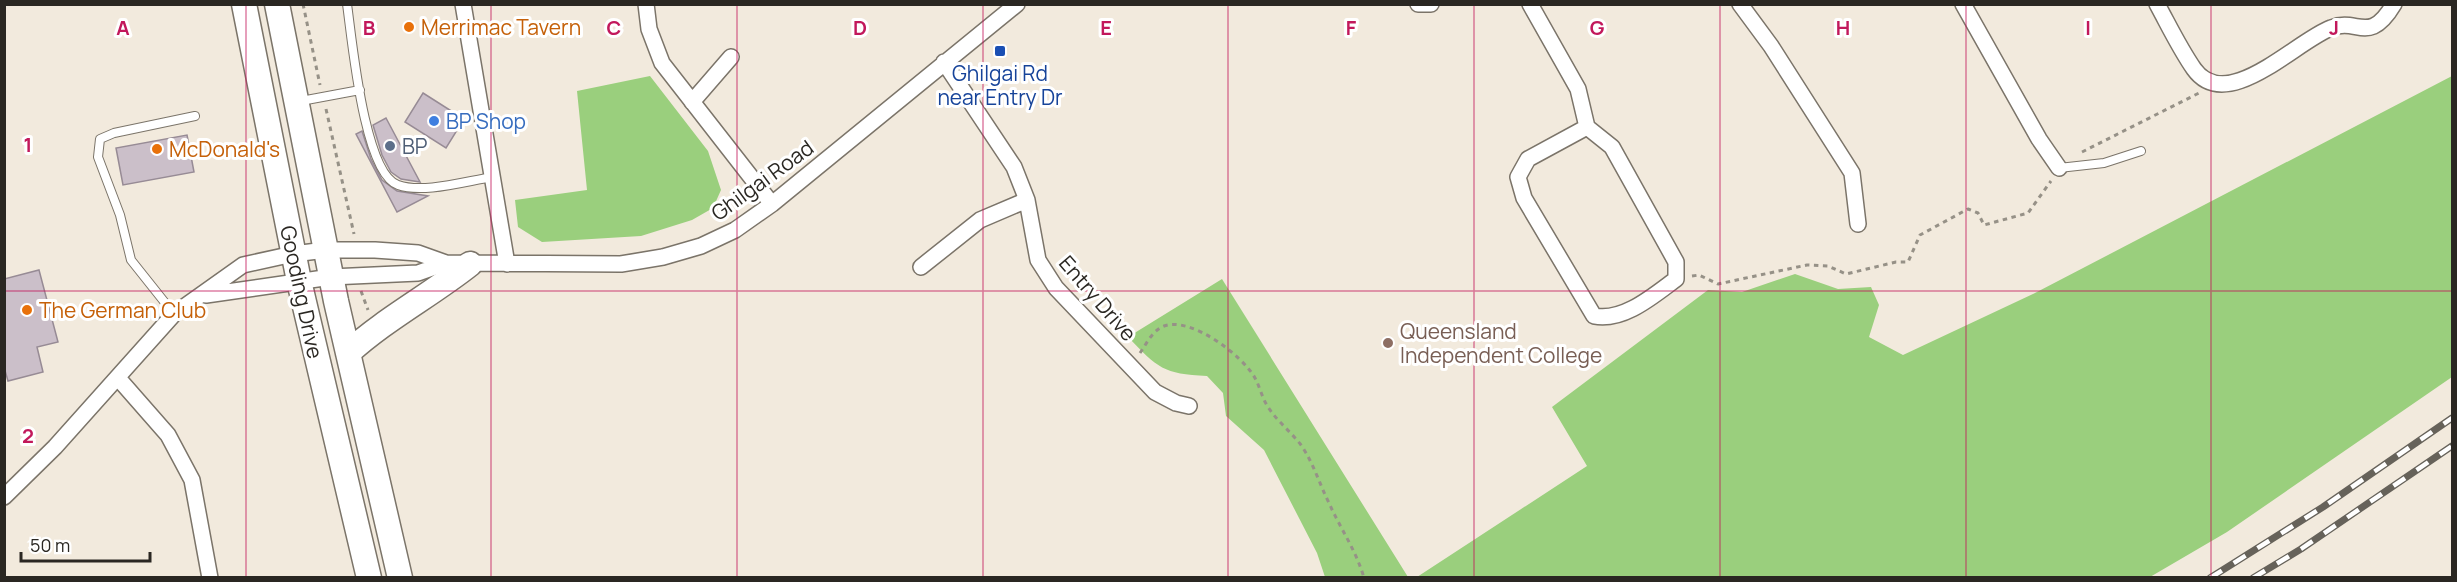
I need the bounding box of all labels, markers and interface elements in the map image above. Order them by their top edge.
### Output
place label: Merrimac Tavern [421,13,581,41]
text: A [116,14,130,41]
text: B [363,14,376,41]
text: C [607,14,621,41]
text: D [853,14,867,41]
text: E [1100,14,1112,41]
text: F [1346,14,1357,41]
text: G [1590,14,1605,41]
text: H [1836,14,1850,41]
text: I [2085,14,2091,41]
text: J [2329,14,2339,41]
marker: Merrimac Tavern [402,20,416,34]
marker: Ghilgai Rd near Entry Dr [993,44,1007,58]
place label: Ghilgai Rd near Entry Dr [937,59,1063,111]
place label: BP Shop [446,107,526,135]
marker: BP Shop [427,114,441,128]
text: 1 [24,131,32,158]
place label: BP [402,132,428,160]
street label: Ghilgai Road [705,133,819,227]
place label: McDonald's [169,135,280,163]
marker: BP [383,139,397,153]
marker: McDonald's [150,142,164,156]
street label: Gooding Drive [274,223,330,361]
street label: Entry Drive [1053,249,1143,347]
place label: The German Club [39,296,206,324]
marker: The German Club [20,303,34,317]
place label: Queensland Independent College [1400,317,1602,369]
marker: Queensland Independent College [1381,336,1395,350]
text: 2 [22,422,34,449]
scale bar [21,525,150,563]
text: 50 m [30,533,70,557]

